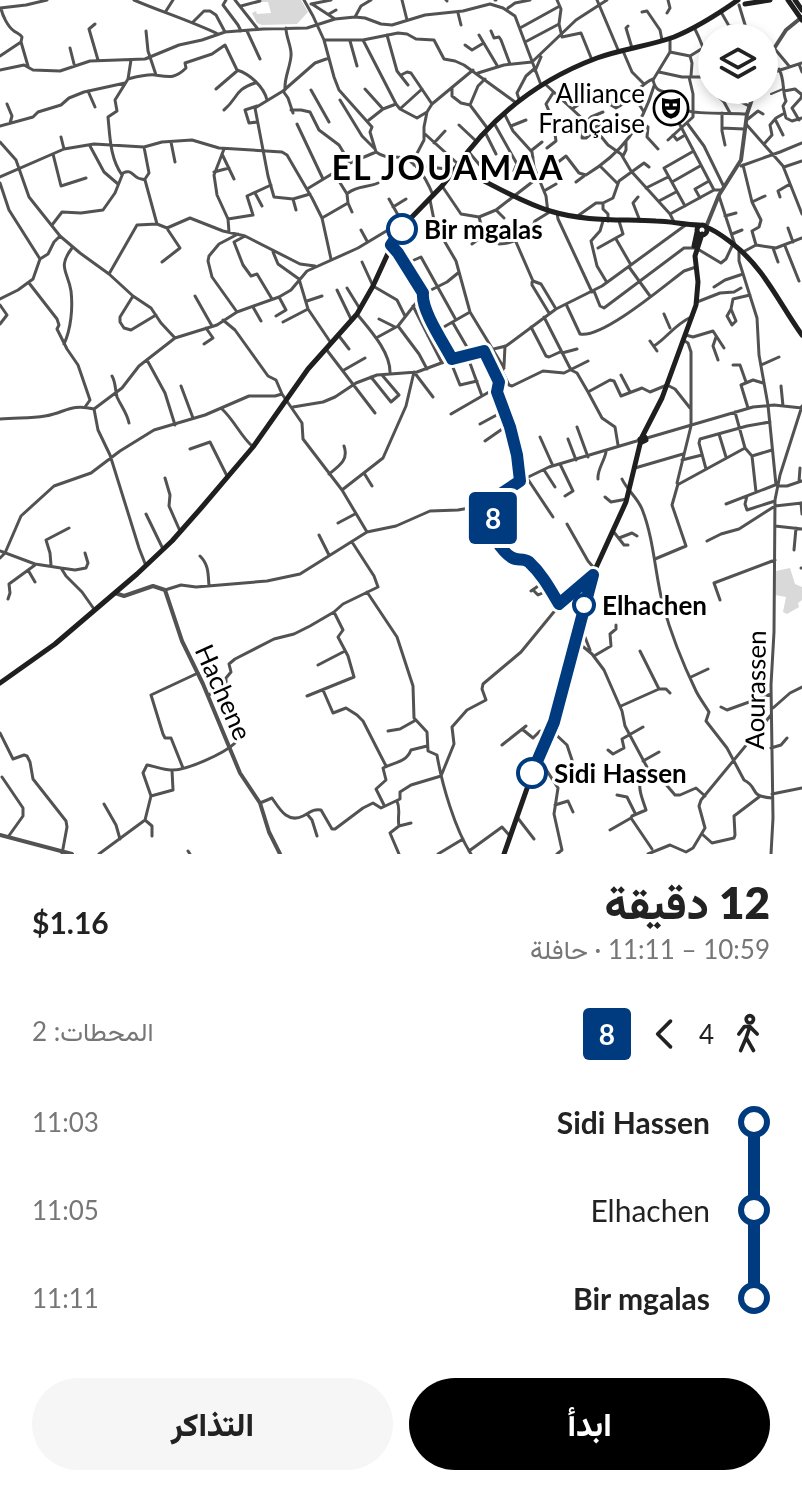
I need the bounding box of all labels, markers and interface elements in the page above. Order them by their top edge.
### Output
map controls [698,24,778,104]
button: layers [698,24,778,104]
place label: Alliance Française [538,77,645,139]
theatre icon: Alliance Française [652,89,690,127]
district label: EL JOUAMAA [331,146,565,187]
place label: Bir mgalas [424,213,543,245]
marker: Bir mgalas [387,214,417,244]
line badge: 8 [467,492,519,544]
text: 8 [485,501,501,535]
place label: Elhachen [602,589,707,621]
marker: Elhachen [573,594,595,616]
street label: Aourassen [738,630,772,750]
street label: Hachene [189,639,259,745]
place label: Sidi Hassen [554,757,687,789]
marker: Sidi Hassen [517,758,547,788]
text: 12 دقيقة [605,876,770,928]
text: $1.16 [32,904,109,940]
text: 10:59 – 11:11 · حافلة [530,933,770,965]
icon: back [643,1012,687,1056]
icon: walk [726,1012,770,1056]
text: المحطات: 2 [32,1015,153,1047]
text: 8 [599,1017,615,1051]
text: 4 [699,1018,714,1050]
text: Sidi Hassen [557,1104,710,1140]
text: 11:03 [32,1106,99,1138]
text: Elhachen [590,1192,710,1228]
text: 11:05 [32,1194,99,1226]
text: Bir mgalas [573,1280,710,1316]
text: 11:11 [32,1282,99,1314]
button: التذاكر [32,1378,393,1470]
button: ابدأ [409,1378,770,1470]

